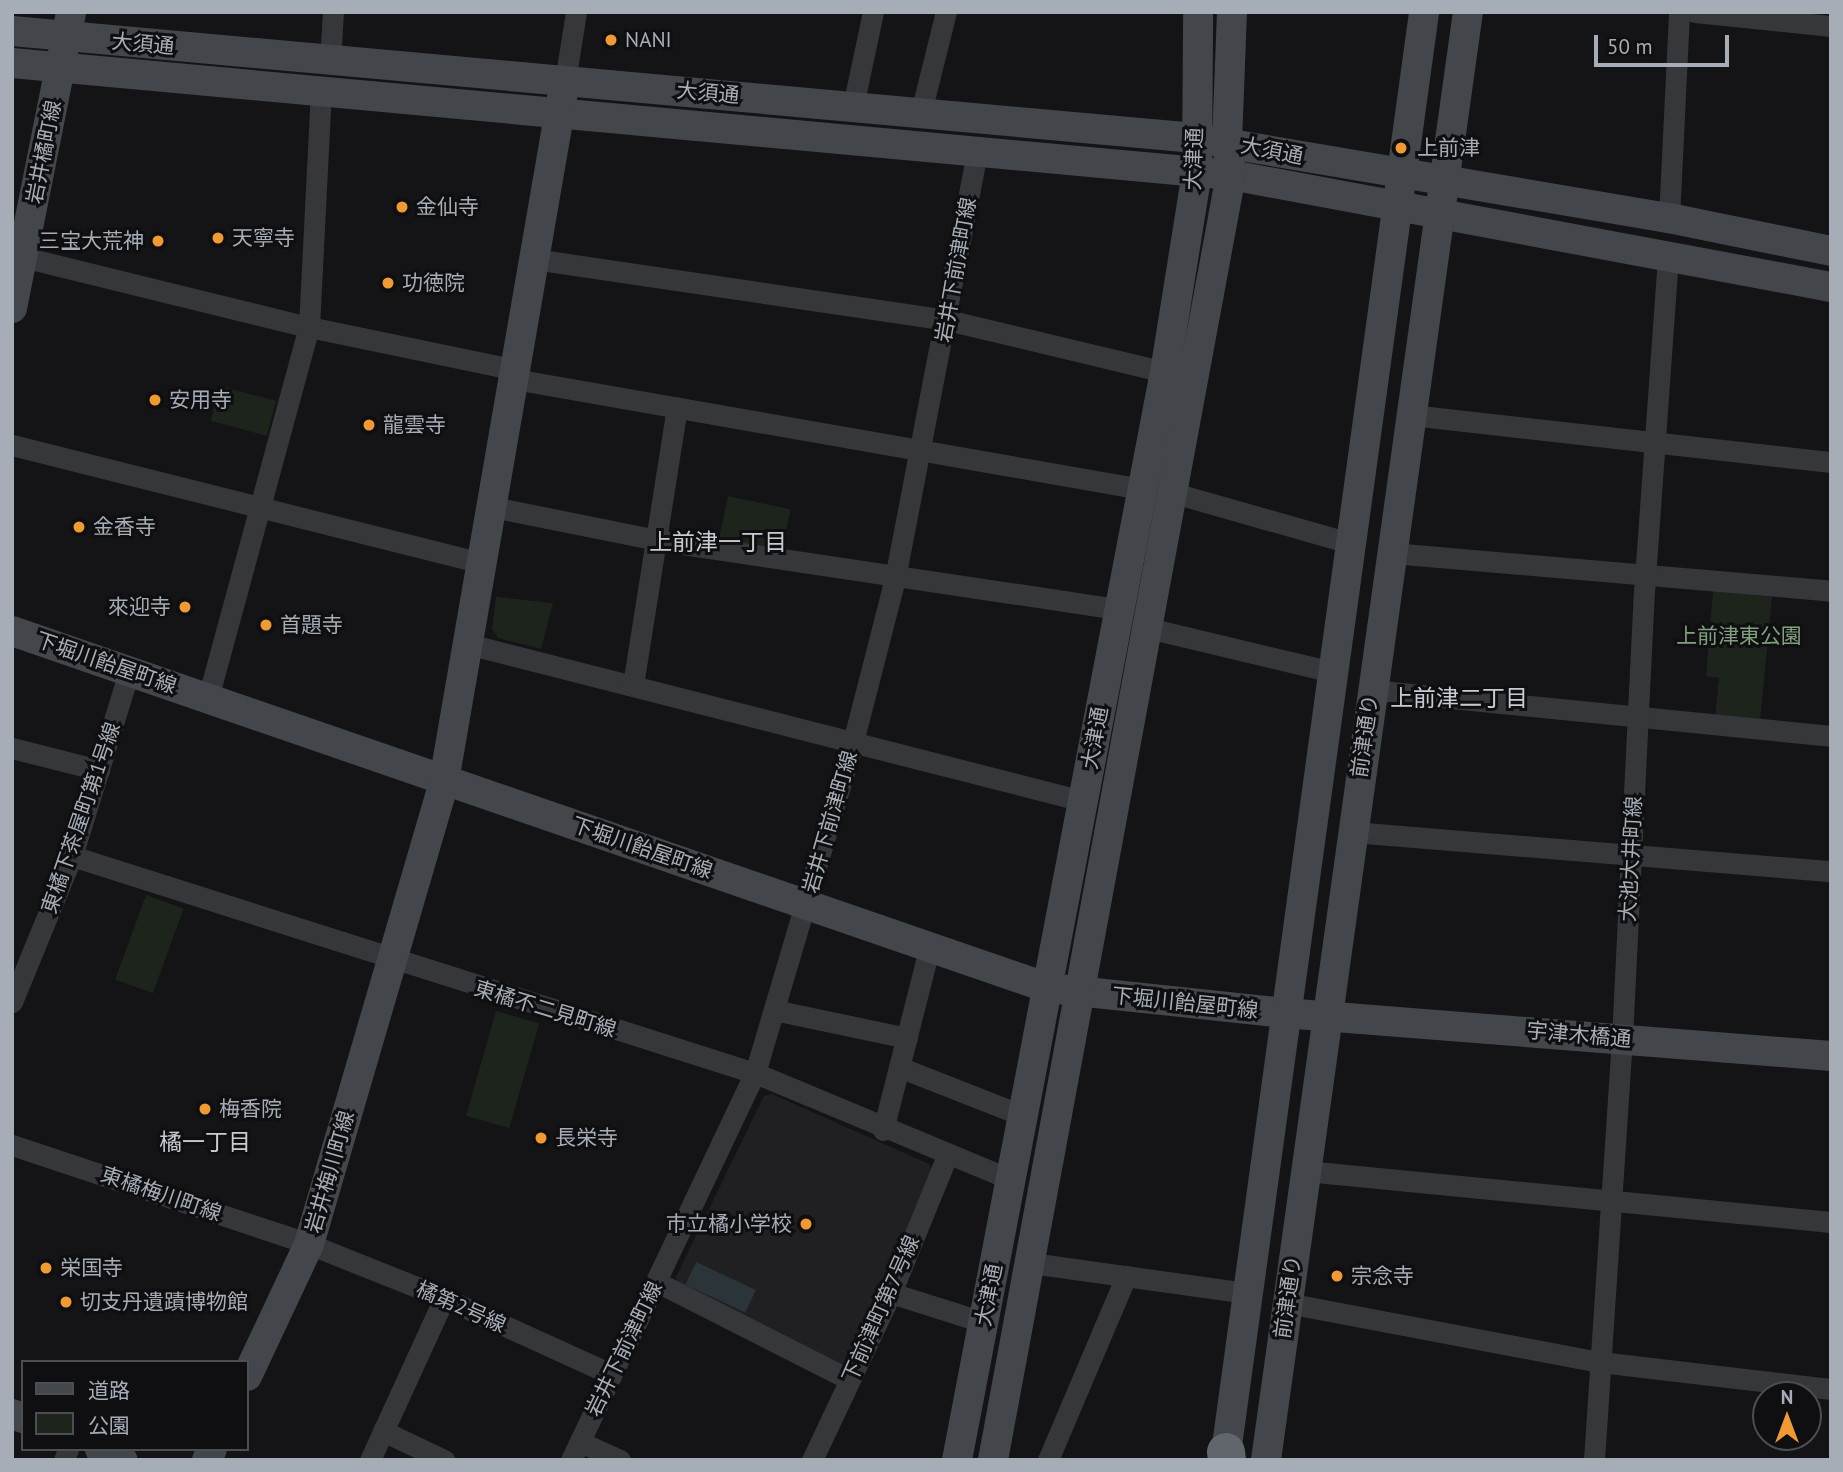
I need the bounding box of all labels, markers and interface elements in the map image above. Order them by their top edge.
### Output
scale bar [1598,21,1733,65]
place label: NANI [625,27,672,53]
street label: 大須通 [111,29,175,59]
marker: NANI [603,32,619,48]
text: 50 m [1607,33,1653,60]
street label: 大須通 [676,78,740,108]
street label: 岩井橘町線 [22,98,66,206]
street label: 大津通 [1180,127,1208,191]
street label: 大須通 [1239,133,1305,169]
place label: 上前津 [1417,135,1480,161]
marker: 上前津 [1391,138,1411,158]
place label: 金仙寺 [416,194,479,220]
street label: 岩井下前津町線 [931,195,981,345]
marker: 金仙寺 [394,199,410,215]
place label: 天寧寺 [232,225,295,251]
place label: 三宝大荒神 [39,228,144,254]
marker: 天寧寺 [210,230,226,246]
marker: 三宝大荒神 [150,233,166,249]
place label: 功徳院 [402,270,465,296]
marker: 功徳院 [380,275,396,291]
place label: 安用寺 [169,387,232,413]
marker: 安用寺 [147,392,163,408]
place label: 龍雲寺 [383,412,446,438]
marker: 龍雲寺 [361,417,377,433]
place label: 金香寺 [93,514,156,540]
marker: 金香寺 [71,519,87,535]
district label: 上前津一丁目 [649,528,787,556]
place label: 來迎寺 [108,594,171,620]
marker: 來迎寺 [177,599,193,615]
place label: 首題寺 [280,612,343,638]
marker: 首題寺 [258,617,274,633]
park label: 上前津東公園 [1676,623,1802,649]
street label: 下堀川飴屋町線 [32,627,180,699]
district label: 上前津二丁目 [1390,684,1528,712]
street label: 前津通り [1347,693,1383,779]
street label: 大津通 [1077,705,1113,771]
street label: 東橘下茶屋町第1号線 [36,719,126,917]
street label: 岩井下前津町線 [798,748,862,896]
street label: 大池大井町線 [1615,795,1647,923]
street label: 下堀川飴屋町線 [568,812,716,884]
street label: 東橘不二見町線 [471,975,619,1043]
street label: 下堀川飴屋町線 [1111,983,1259,1023]
street label: 宇津木橋通 [1526,1018,1632,1052]
place label: 梅香院 [219,1096,282,1122]
marker: 梅香院 [197,1101,213,1117]
street label: 岩井梅川町線 [301,1108,359,1236]
place label: 長栄寺 [555,1125,618,1151]
district label: 橘一丁目 [159,1128,251,1156]
marker: 長栄寺 [533,1130,549,1146]
street label: 東橘梅川町線 [97,1162,225,1226]
place label: 市立橘小学校 [666,1211,792,1237]
marker: 市立橘小学校 [798,1216,814,1232]
street label: 下前津町第7号線 [837,1232,925,1386]
street label: 前津通り [1270,1254,1306,1340]
place label: 栄国寺 [60,1255,123,1281]
marker: 栄国寺 [38,1260,54,1276]
street label: 大津通 [971,1262,1007,1328]
place label: 宗念寺 [1351,1263,1414,1289]
marker: 宗念寺 [1329,1268,1345,1284]
street label: 橘第2号線 [412,1276,510,1338]
street label: 岩井下前津町線 [580,1277,668,1421]
place label: 切支丹遺蹟博物館 [80,1289,248,1315]
marker: 切支丹遺蹟博物館 [58,1294,74,1310]
legend [21,1360,248,1451]
text: 道路 [88,1377,130,1404]
north arrow [1752,1381,1822,1451]
text: N [1781,1385,1793,1409]
text: 公園 [88,1412,130,1439]

